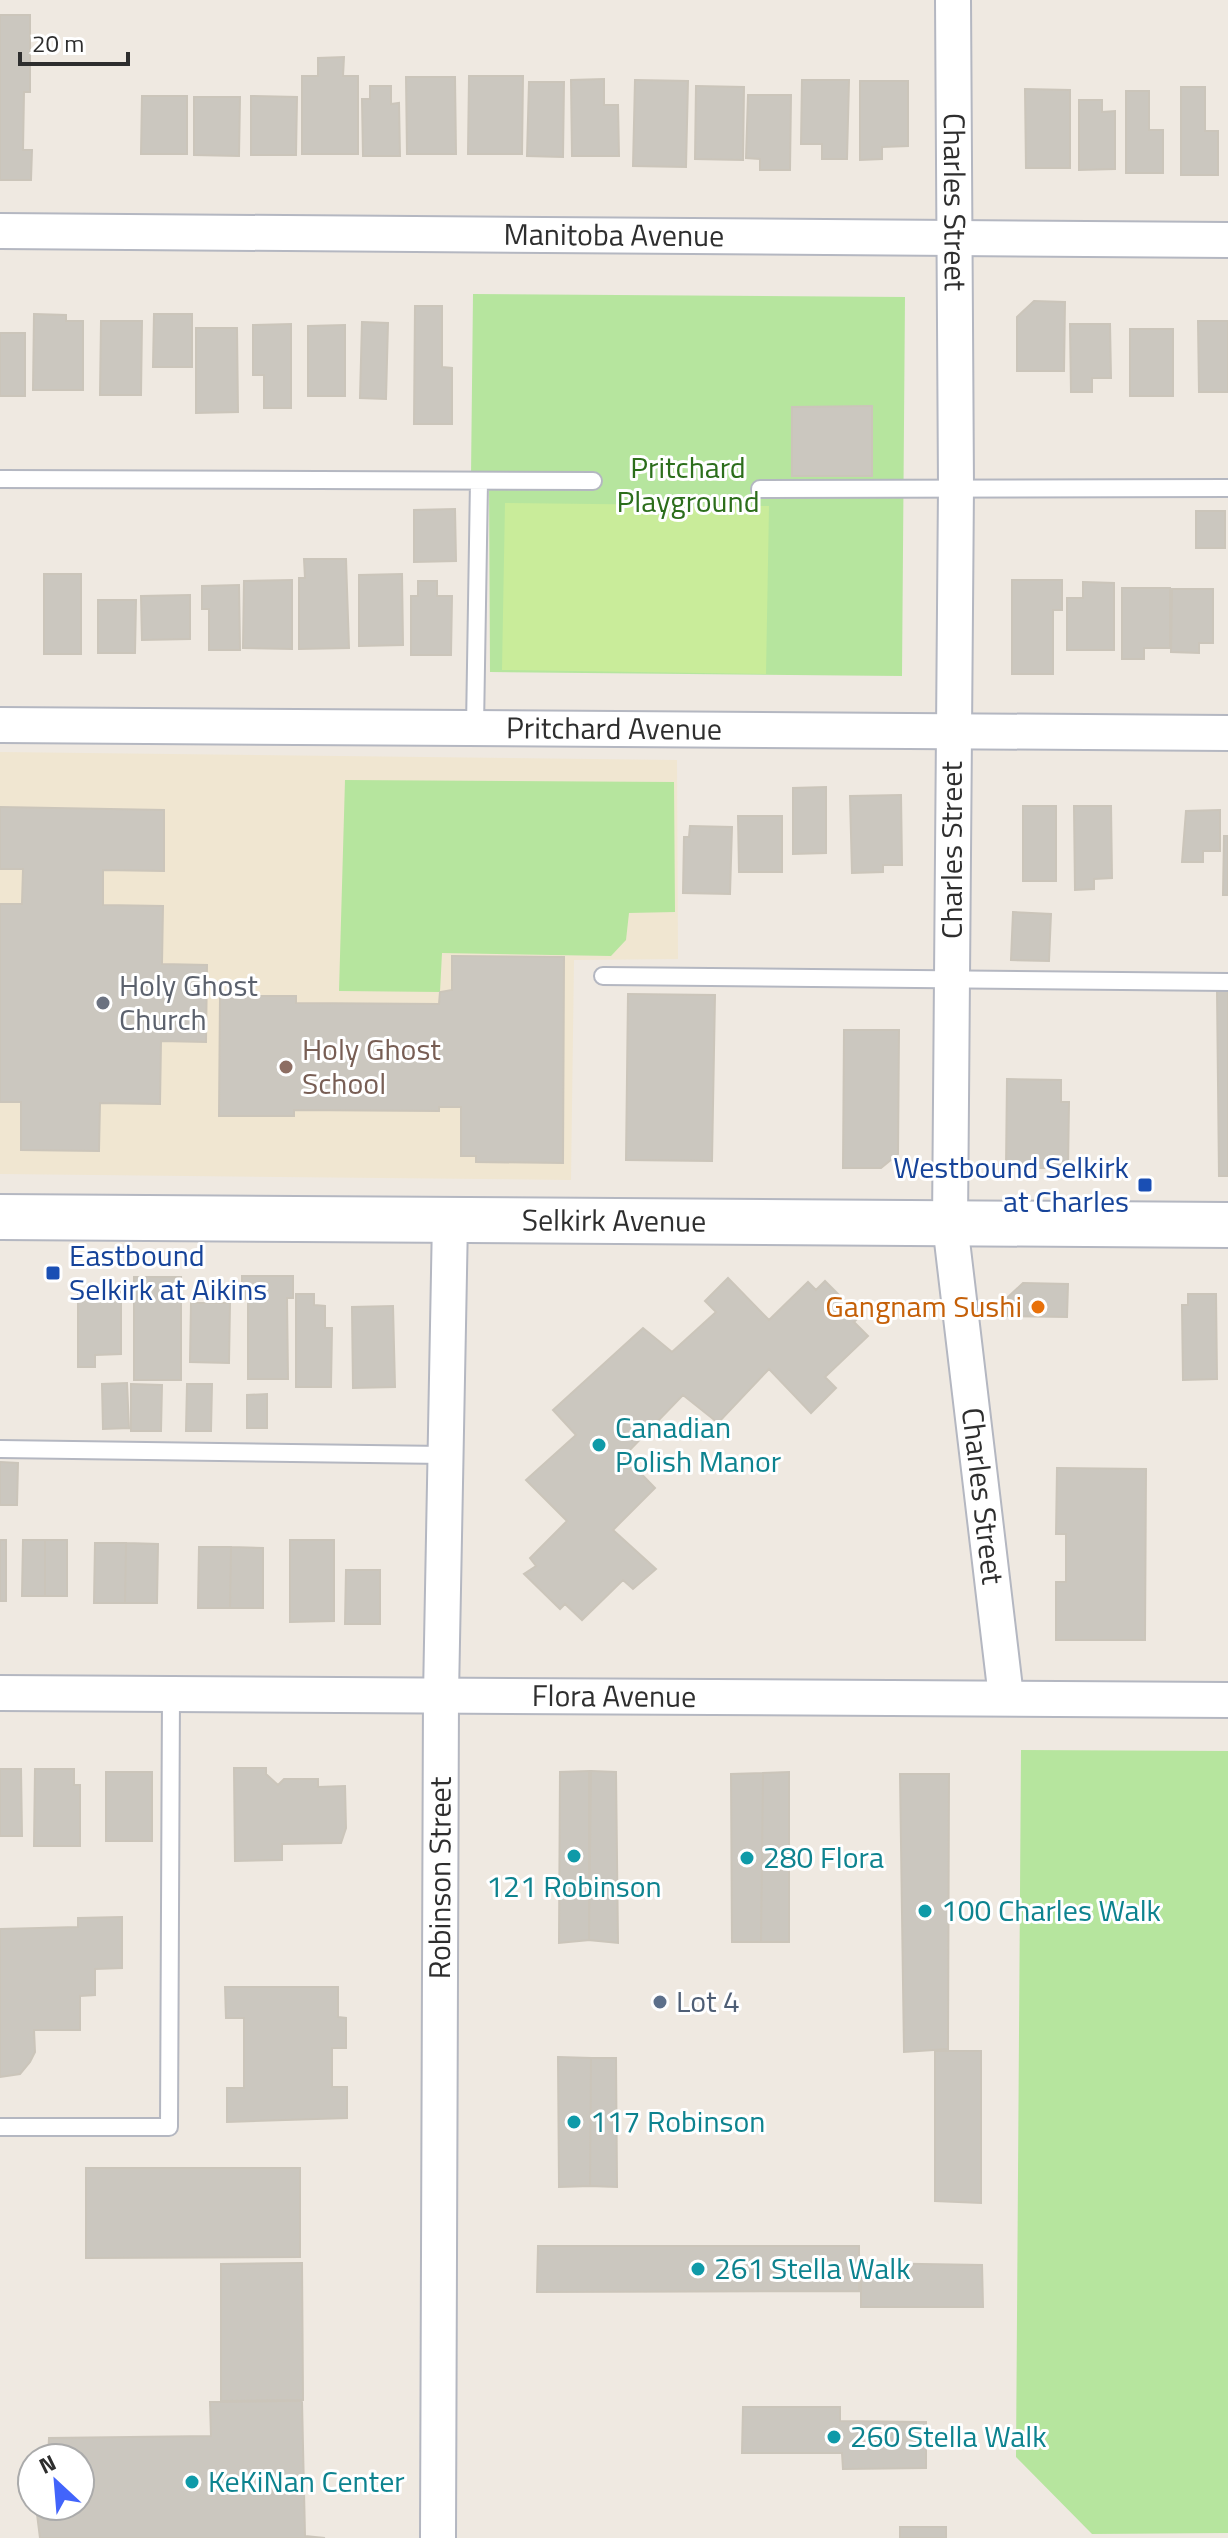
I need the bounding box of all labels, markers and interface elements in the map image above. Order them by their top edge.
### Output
scale bar [20,16,128,66]
text: 20 m [32,25,84,61]
street label: Charles Street [932,113,979,292]
street label: Manitoba Avenue [504,211,724,258]
park label: Pritchard Playground [616,444,760,524]
street label: Pritchard Avenue [506,704,722,752]
street label: Charles Street [928,761,974,939]
place label: Holy Ghost Church [119,962,258,1042]
marker: Holy Ghost Church [94,994,112,1012]
place label: Holy Ghost School [302,1026,441,1106]
marker: Holy Ghost School [277,1058,295,1076]
place label: Westbound Selkirk at Charles [893,1144,1129,1224]
marker: Westbound Selkirk at Charles [1136,1176,1154,1194]
street label: Selkirk Avenue [522,1196,706,1244]
place label: Eastbound Selkirk at Aikins [69,1232,267,1312]
marker: Eastbound Selkirk at Aikins [44,1264,62,1282]
place label: Gangnam Sushi [825,1283,1022,1329]
marker: Gangnam Sushi [1029,1298,1047,1316]
place label: Canadian Polish Manor [615,1404,781,1484]
street label: Charles Street [950,1405,1017,1587]
marker: Canadian Polish Manor [590,1436,608,1454]
street label: Flora Avenue [532,1672,696,1719]
street label: Robinson Street [416,1776,463,1979]
place label: 280 Flora [763,1834,884,1880]
marker: 121 Robinson [565,1847,583,1865]
marker: 280 Flora [738,1849,756,1867]
place label: 121 Robinson [486,1863,662,1909]
place label: 100 Charles Walk [941,1887,1161,1933]
marker: 100 Charles Walk [916,1902,934,1920]
place label: Lot 4 [676,1978,740,2024]
marker: Lot 4 [651,1993,669,2011]
place label: 117 Robinson [590,2098,765,2144]
marker: 117 Robinson [565,2113,583,2131]
place label: 261 Stella Walk [714,2245,911,2291]
marker: 261 Stella Walk [689,2260,707,2278]
place label: 260 Stella Walk [850,2413,1047,2459]
marker: 260 Stella Walk [825,2428,843,2446]
north arrow [16,2442,96,2522]
text: N [33,2445,62,2483]
place label: KeKiNan Center [208,2458,405,2504]
marker: KeKiNan Center [183,2473,201,2491]

